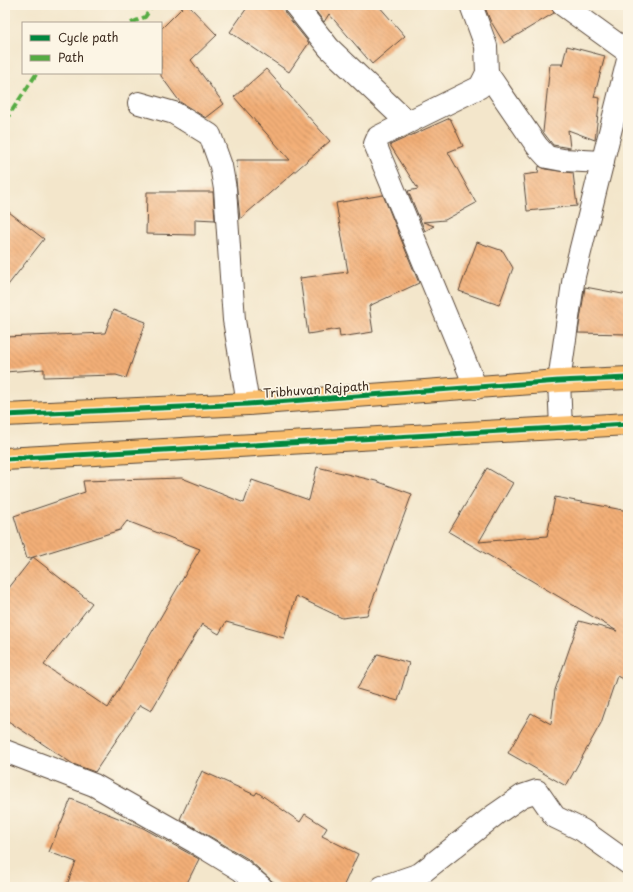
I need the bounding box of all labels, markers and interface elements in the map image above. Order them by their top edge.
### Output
legend [22,22,162,74]
text: Cycle path [58,28,119,46]
text: Path [58,48,84,66]
street label: Tribhuvan Rajpath [262,376,370,402]

